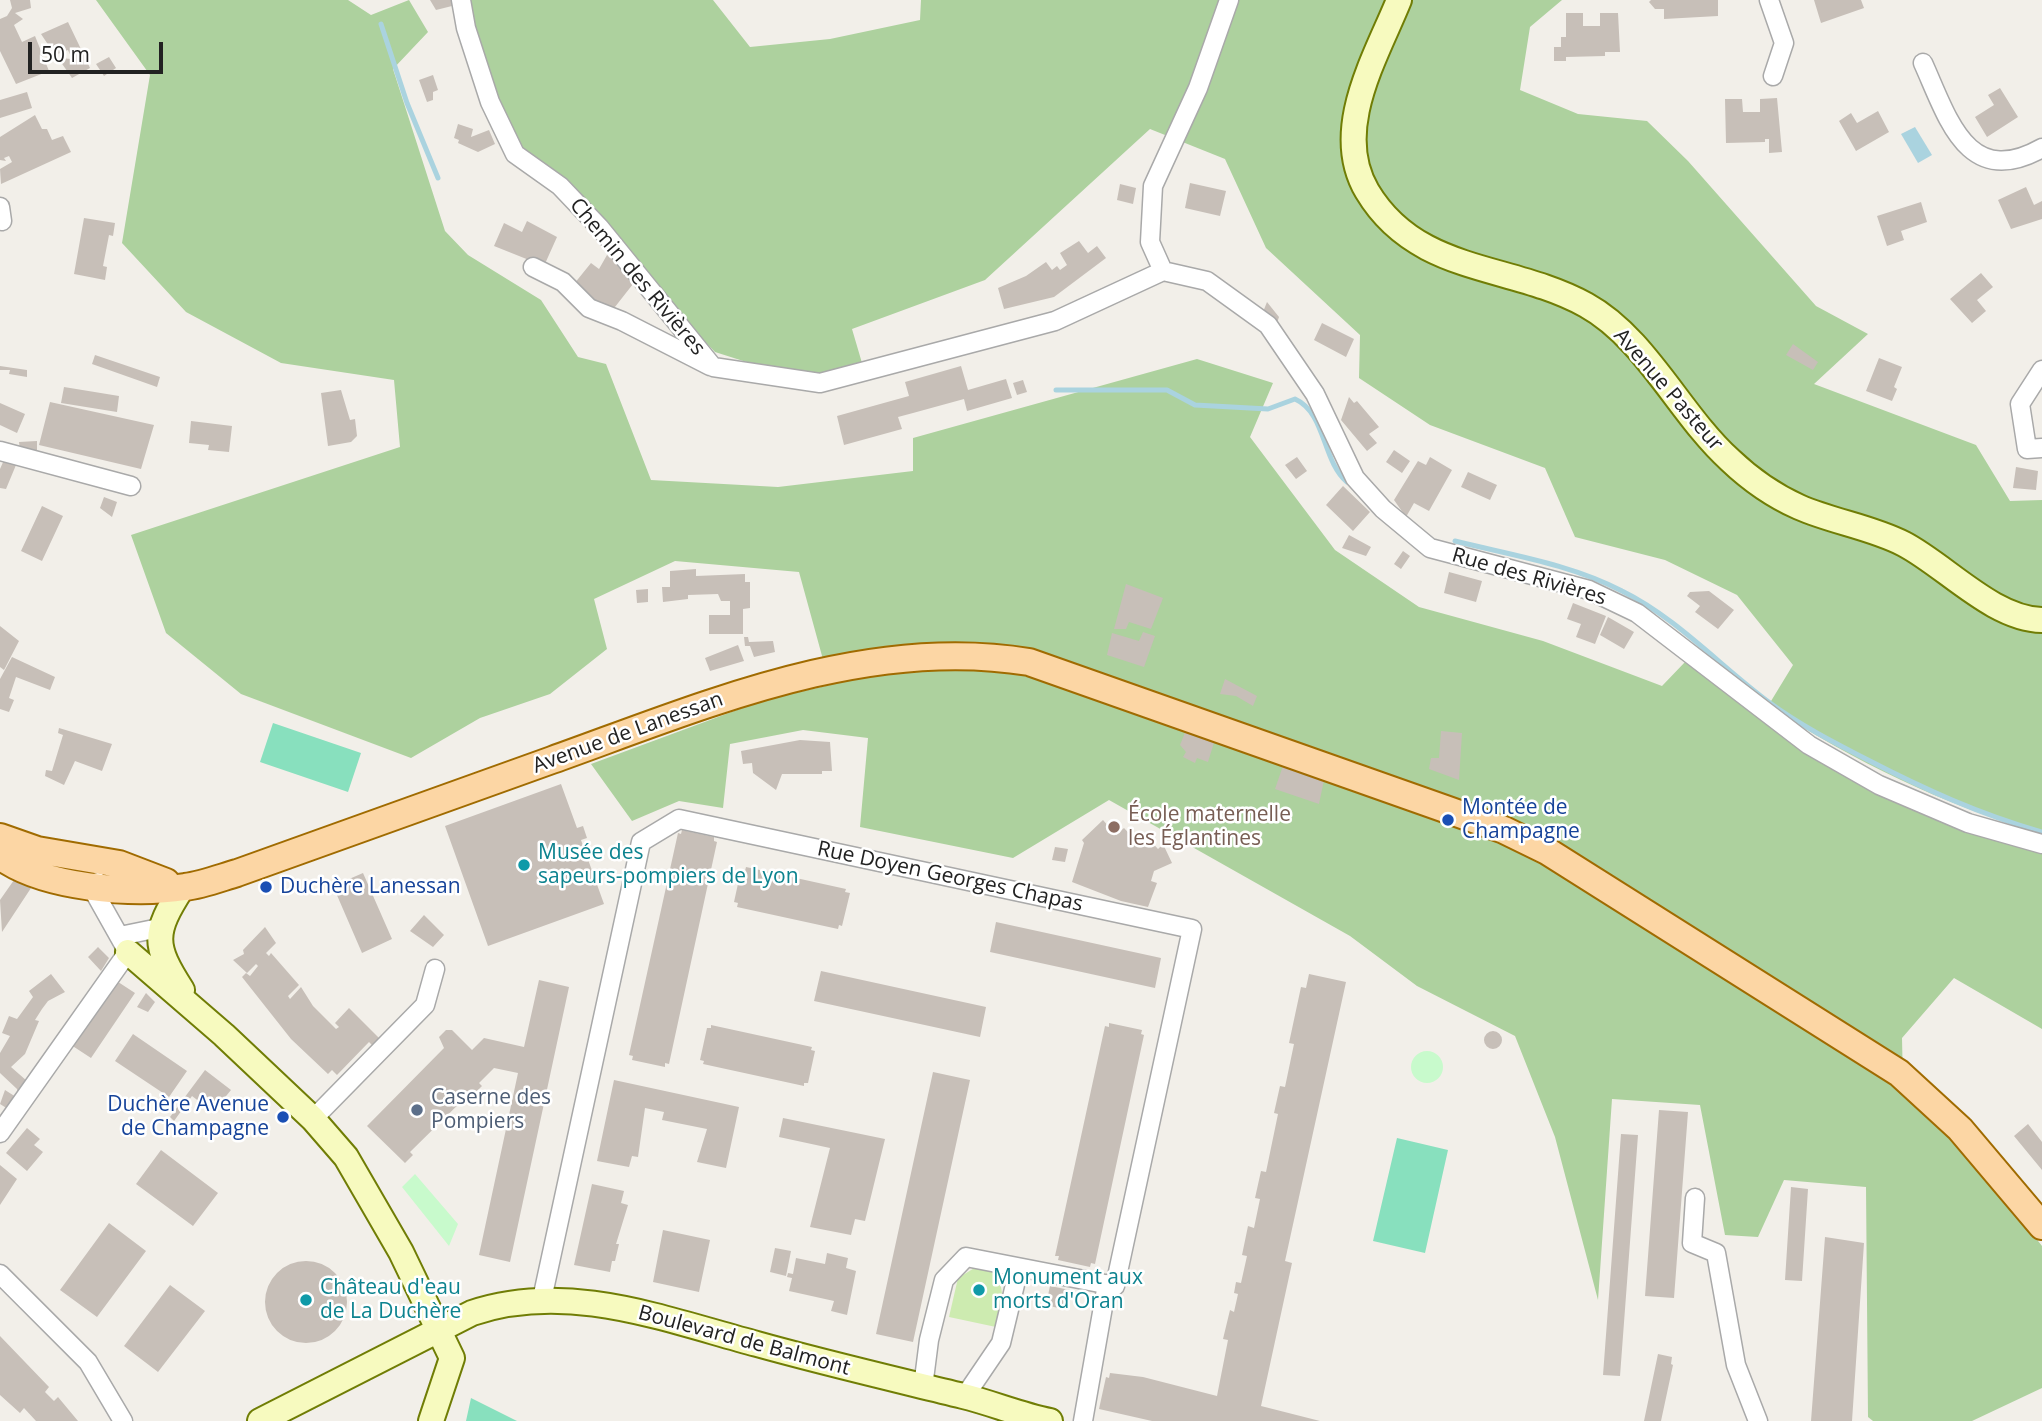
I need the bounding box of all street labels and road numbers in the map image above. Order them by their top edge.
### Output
street label: Chemin des Rivières [564,193,710,361]
street label: Avenue Pasteur [1608,324,1728,456]
street label: Rue des Rivières [1449,543,1609,611]
street label: Avenue de Lanessan [529,687,727,779]
street label: Rue Doyen Georges Chapas [815,837,1085,917]
street label: Boulevard de Balmont [635,1301,853,1381]

